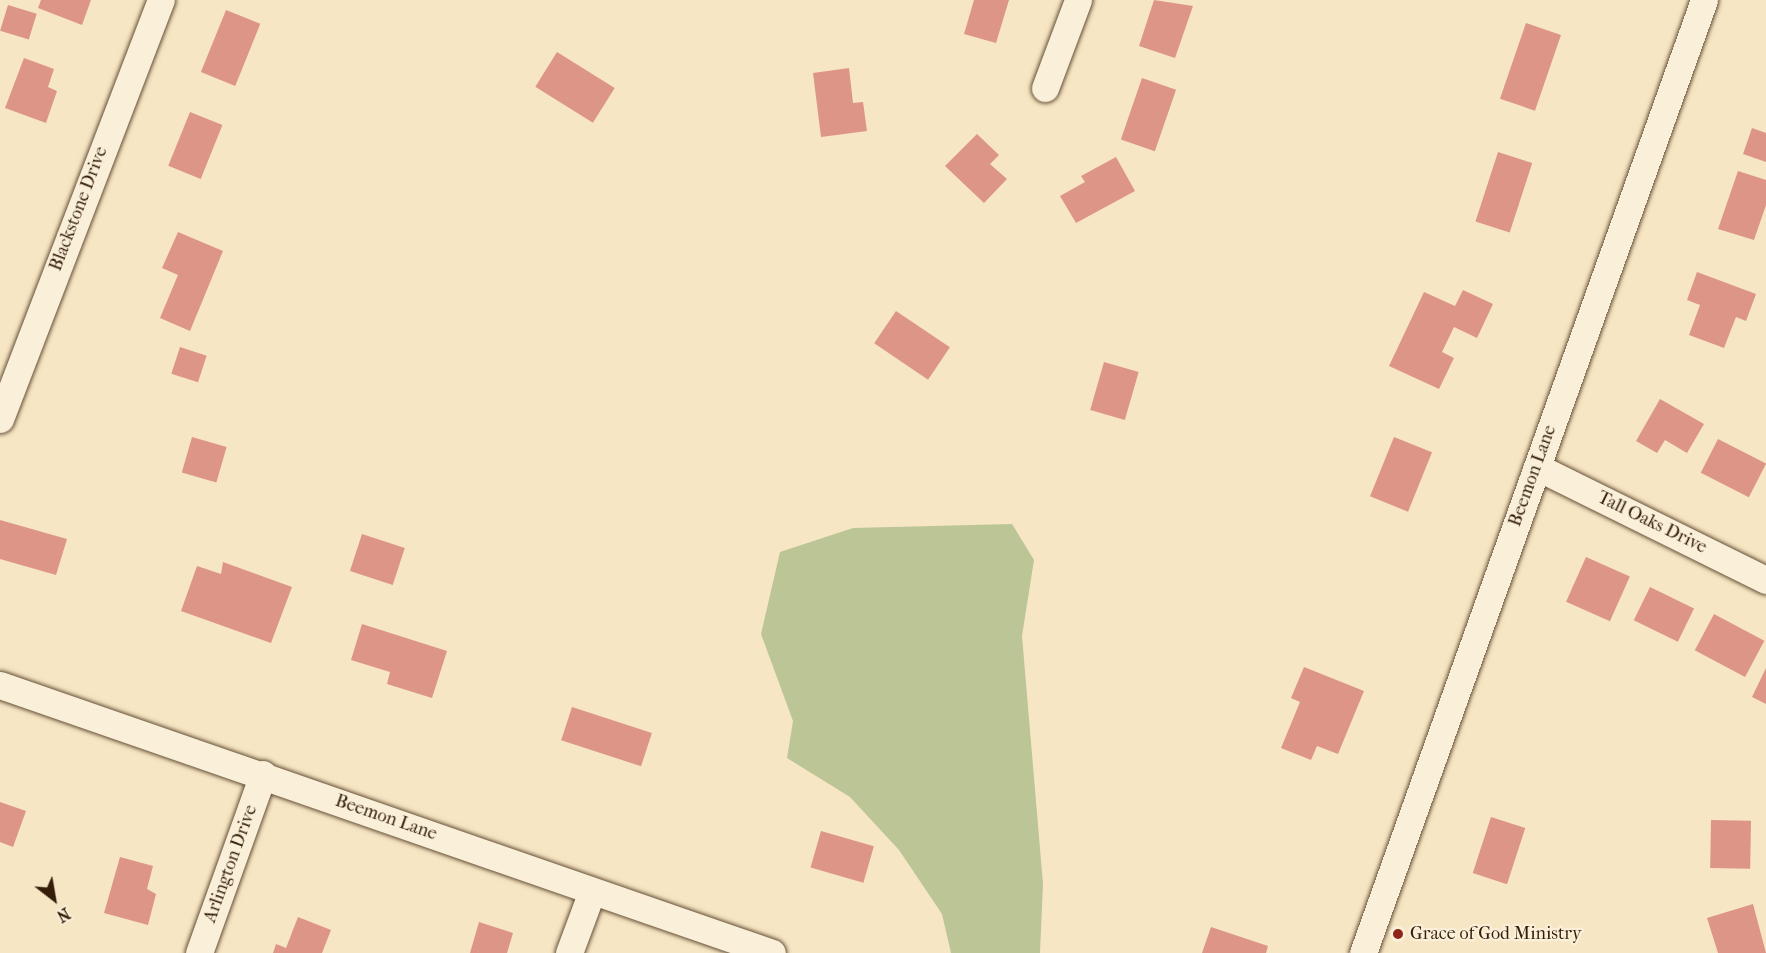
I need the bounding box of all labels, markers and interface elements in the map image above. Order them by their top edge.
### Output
street label: Blackstone Drive [45,144,113,274]
street label: Beemon Lane [1505,422,1561,530]
street label: Tall Oaks Drive [1594,487,1710,559]
street label: Beemon Lane [332,790,440,846]
street label: Arlington Drive [200,802,262,926]
north arrow [24,869,84,929]
text: N [53,904,74,926]
place label: Grace of God Ministry [1410,923,1582,945]
marker: Grace of God Ministry [1391,927,1405,941]

